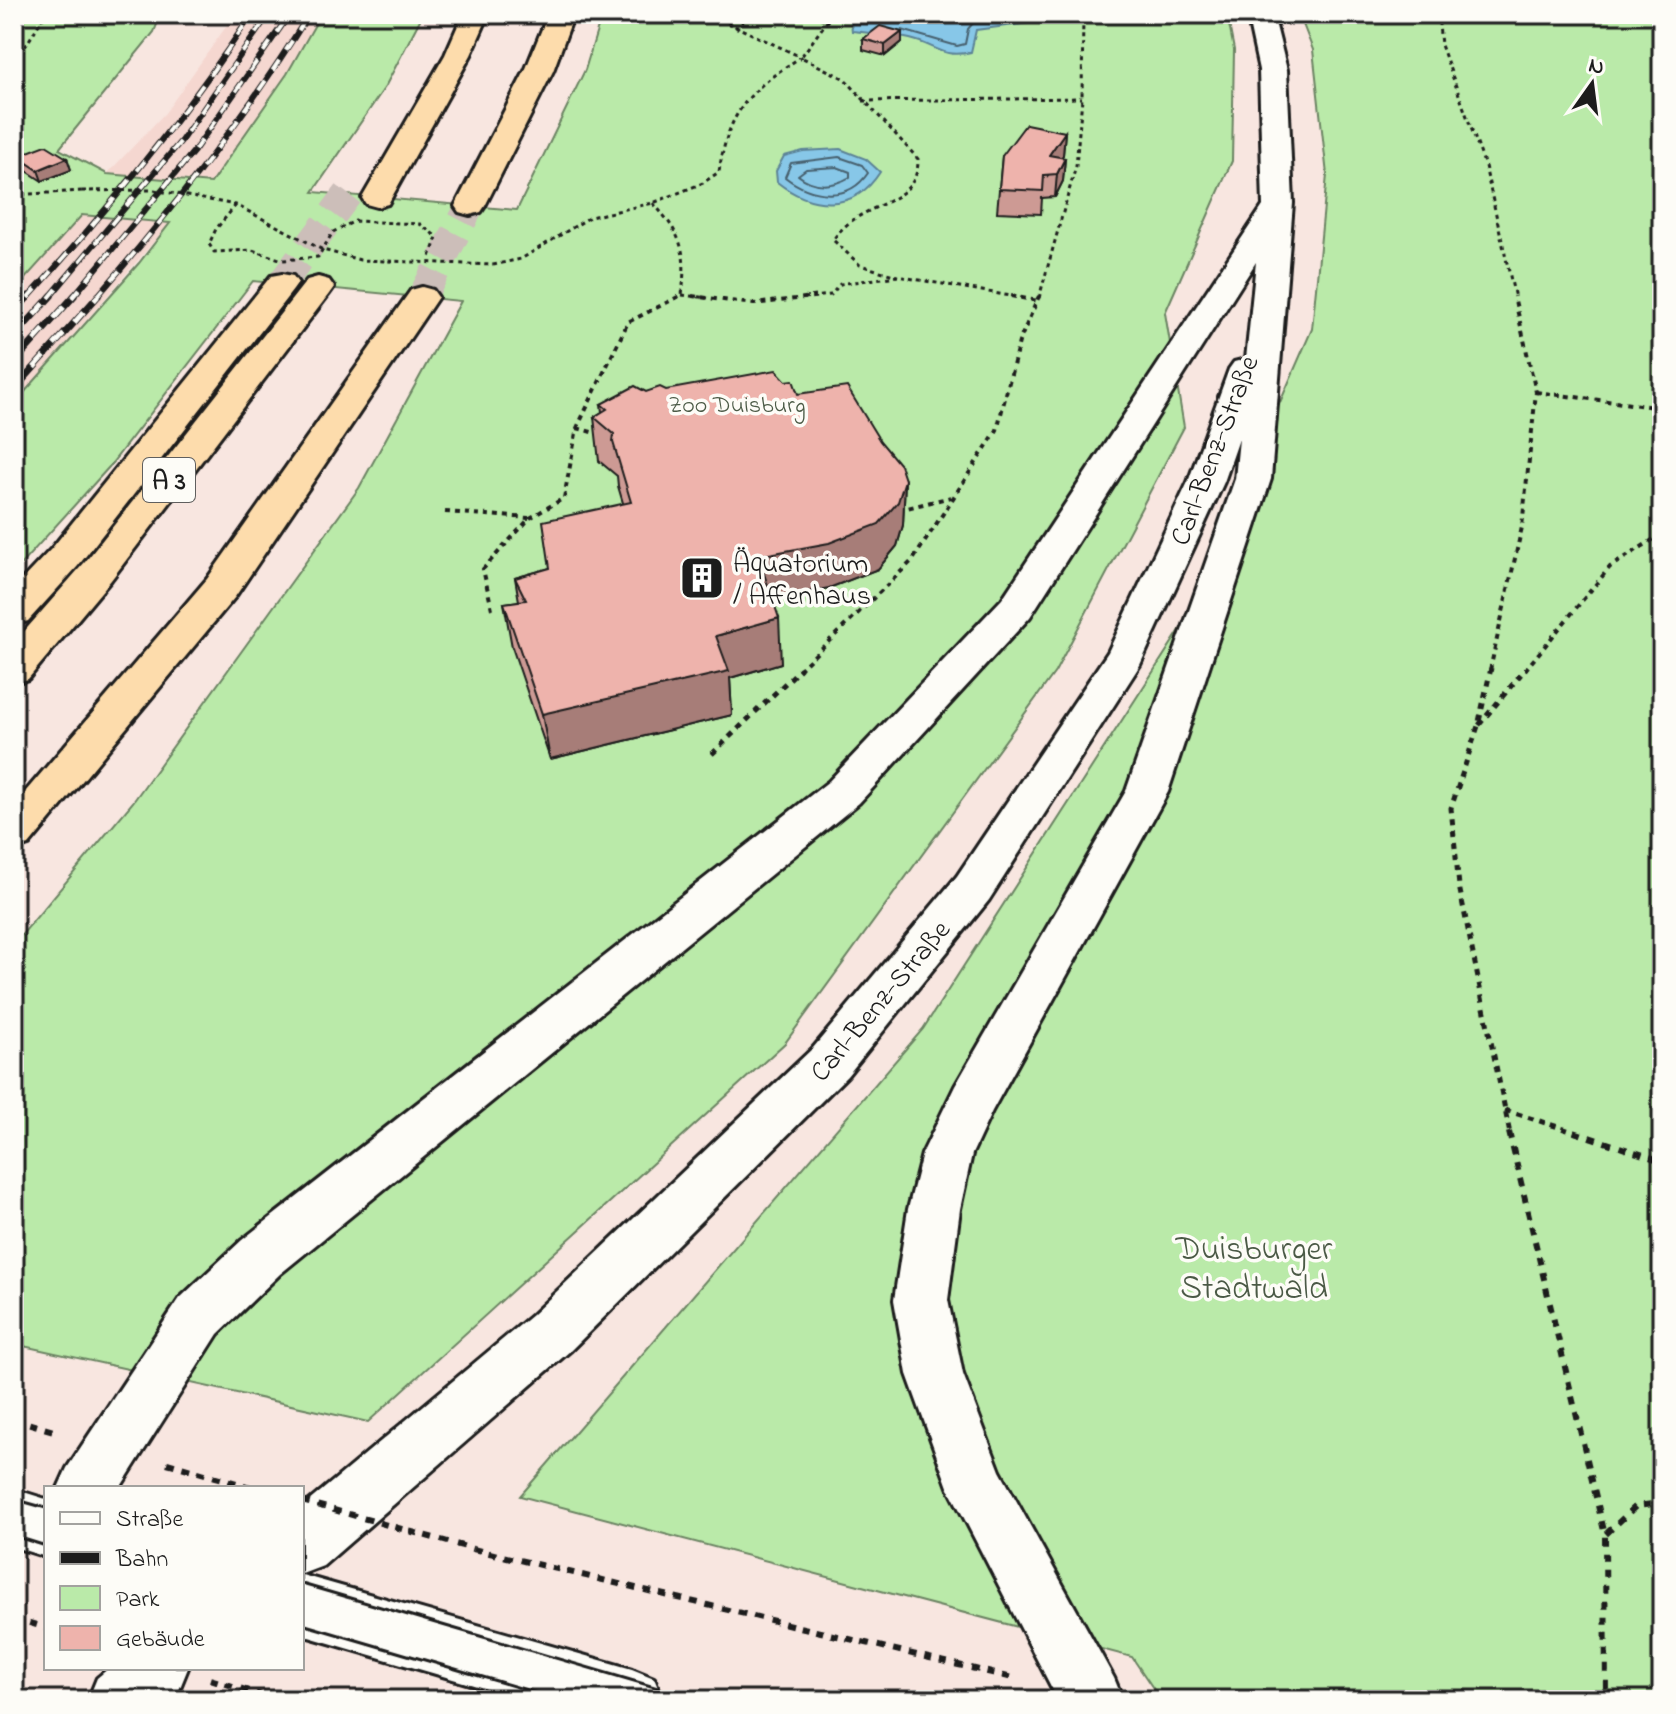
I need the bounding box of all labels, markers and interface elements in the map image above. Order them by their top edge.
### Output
north arrow [1552,44,1632,124]
text: N [1585,50,1607,85]
street label: Carl-Benz-Straße [1161,350,1271,552]
park label: Zoo Duisburg [669,389,805,424]
road number: A 3 [143,458,195,502]
place label: Äquatorium / Affenhaus [733,545,871,618]
building icon: Äquatorium / Affenhaus [678,554,726,602]
street label: Carl-Benz-Straße [802,912,962,1092]
park label: Duisburger Stadtwald [1175,1226,1333,1315]
legend [44,1486,304,1670]
text: Straße [116,1503,183,1538]
text: Bahn [115,1543,168,1578]
text: Park [116,1583,160,1618]
text: Gebäude [116,1623,205,1658]

